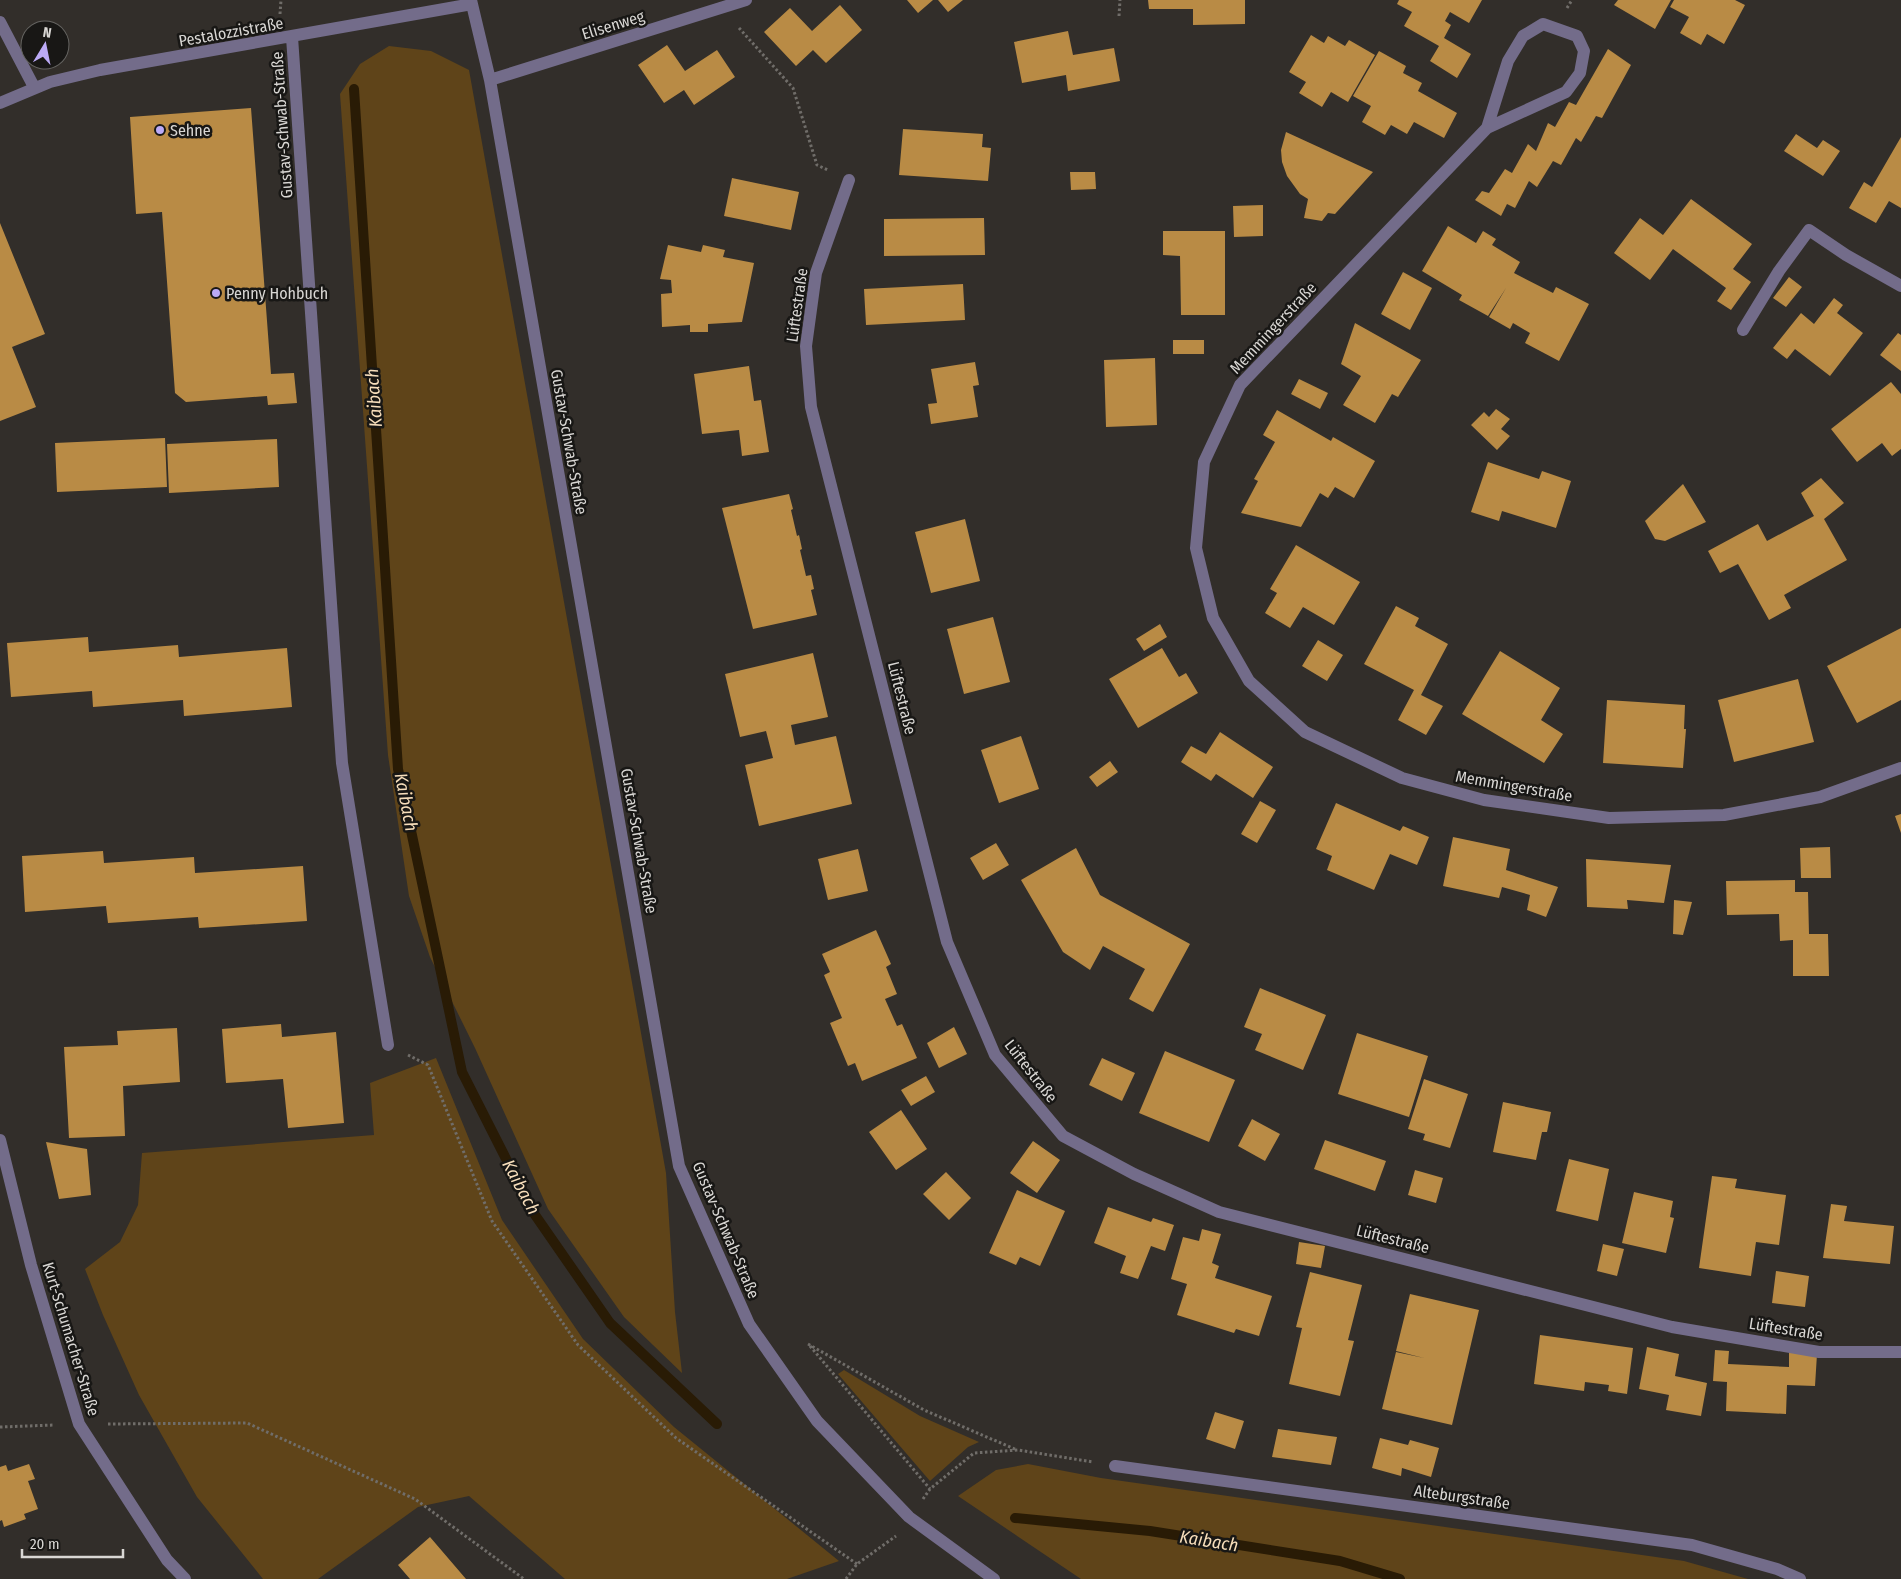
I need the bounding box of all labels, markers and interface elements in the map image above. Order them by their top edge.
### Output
street label: Elisenweg [579,6,647,44]
street label: Pestalozzistraße [177,13,285,51]
north arrow [20,20,70,70]
text: N [42,24,53,42]
street label: Gustav-Schwab-Straße [267,51,297,199]
place label: Sehne [170,121,211,140]
marker: Sehne [154,124,166,136]
street label: Lüftestraße [782,267,812,343]
street label: Memmingerstraße [1226,278,1320,378]
place label: Penny Hohbuch [226,284,328,303]
marker: Penny Hohbuch [210,287,222,299]
water label: Kaibach [361,368,387,428]
street label: Gustav-Schwab-Straße [547,368,591,516]
street label: Lüftestraße [884,660,920,737]
street label: Memmingerstraße [1454,766,1574,806]
street label: Gustav-Schwab-Straße [617,767,661,915]
water label: Kaibach [390,771,422,833]
street label: Lüftestraße [1001,1036,1061,1106]
water label: Kaibach [497,1156,545,1218]
street label: Gustav-Schwab-Straße [689,1159,763,1301]
street label: Lüftestraße [1355,1221,1432,1257]
street label: Kurt-Schumacher-Straße [39,1260,103,1418]
street label: Lüftestraße [1748,1314,1824,1344]
street label: Alteburgstraße [1413,1481,1511,1513]
scale bar [22,1526,124,1558]
water label: Kaibach [1178,1526,1240,1556]
text: 20 m [30,1535,60,1553]

